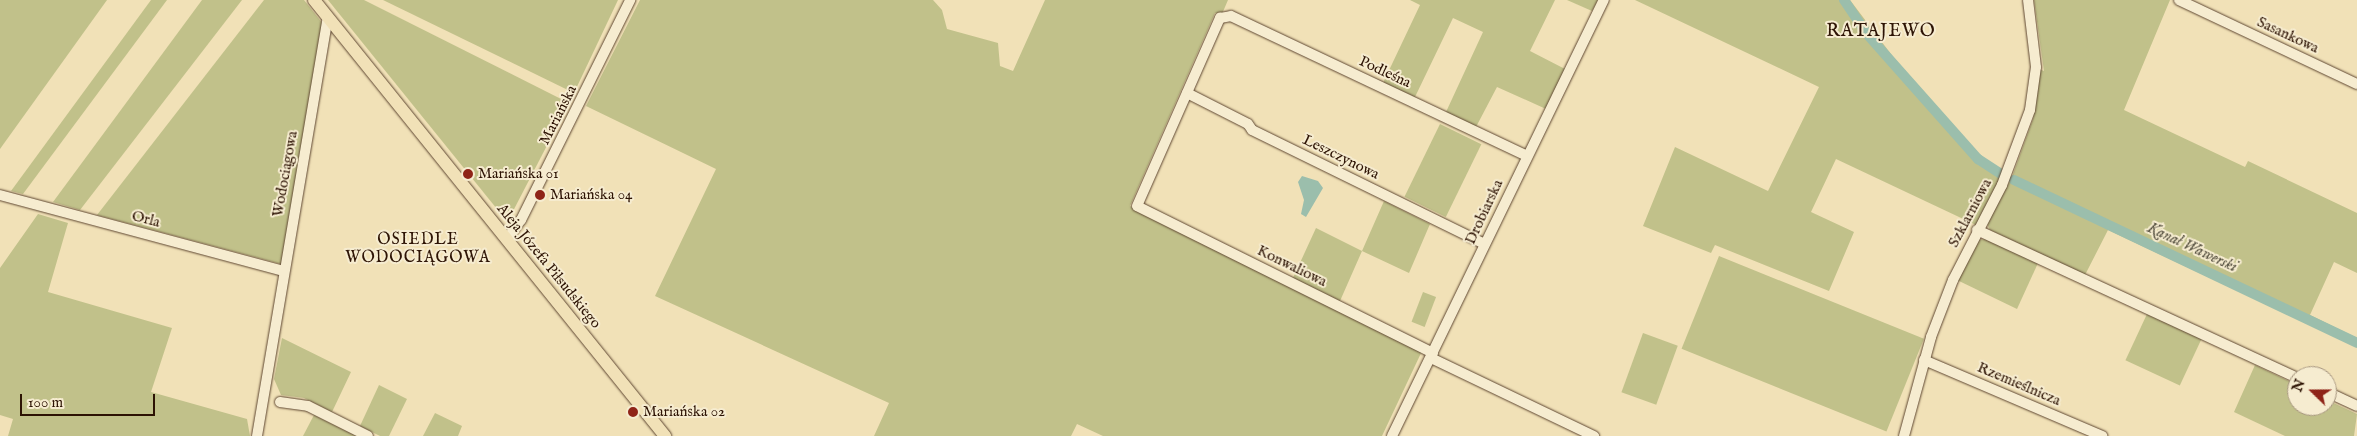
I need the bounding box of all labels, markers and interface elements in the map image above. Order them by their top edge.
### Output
street label: Sasankowa [2254,13,2322,57]
district label: RATAJEWO [1825,21,1937,43]
street label: Podleśna [1356,52,1414,92]
street label: Mariańska [535,82,581,148]
street label: Wodociągowa [269,130,301,218]
street label: Leszczynowa [1300,131,1382,183]
place label: Mariańska 01 [478,165,559,183]
marker: Mariańska 01 [462,168,474,180]
street label: Szklarniowa [1944,176,1996,250]
street label: Drobiarska [1461,177,1507,247]
place label: Mariańska 04 [550,186,632,204]
marker: Mariańska 04 [534,189,546,201]
street label: Aleja Józefa Piłsudskiego [493,200,605,332]
street label: Orla [130,207,162,231]
water label: Kanał Wawerski [2144,219,2240,277]
district label: OSIEDLE WODOCIĄGOWA [344,230,492,268]
street label: Konwaliowa [1254,241,1330,291]
street label: Rzemieślnicza [1975,358,2063,410]
north arrow [2287,366,2337,416]
text: N [2288,377,2310,395]
scale bar [22,384,158,416]
text: 100 m [28,393,63,412]
place label: Mariańska 02 [643,403,725,421]
marker: Mariańska 02 [627,406,639,418]

